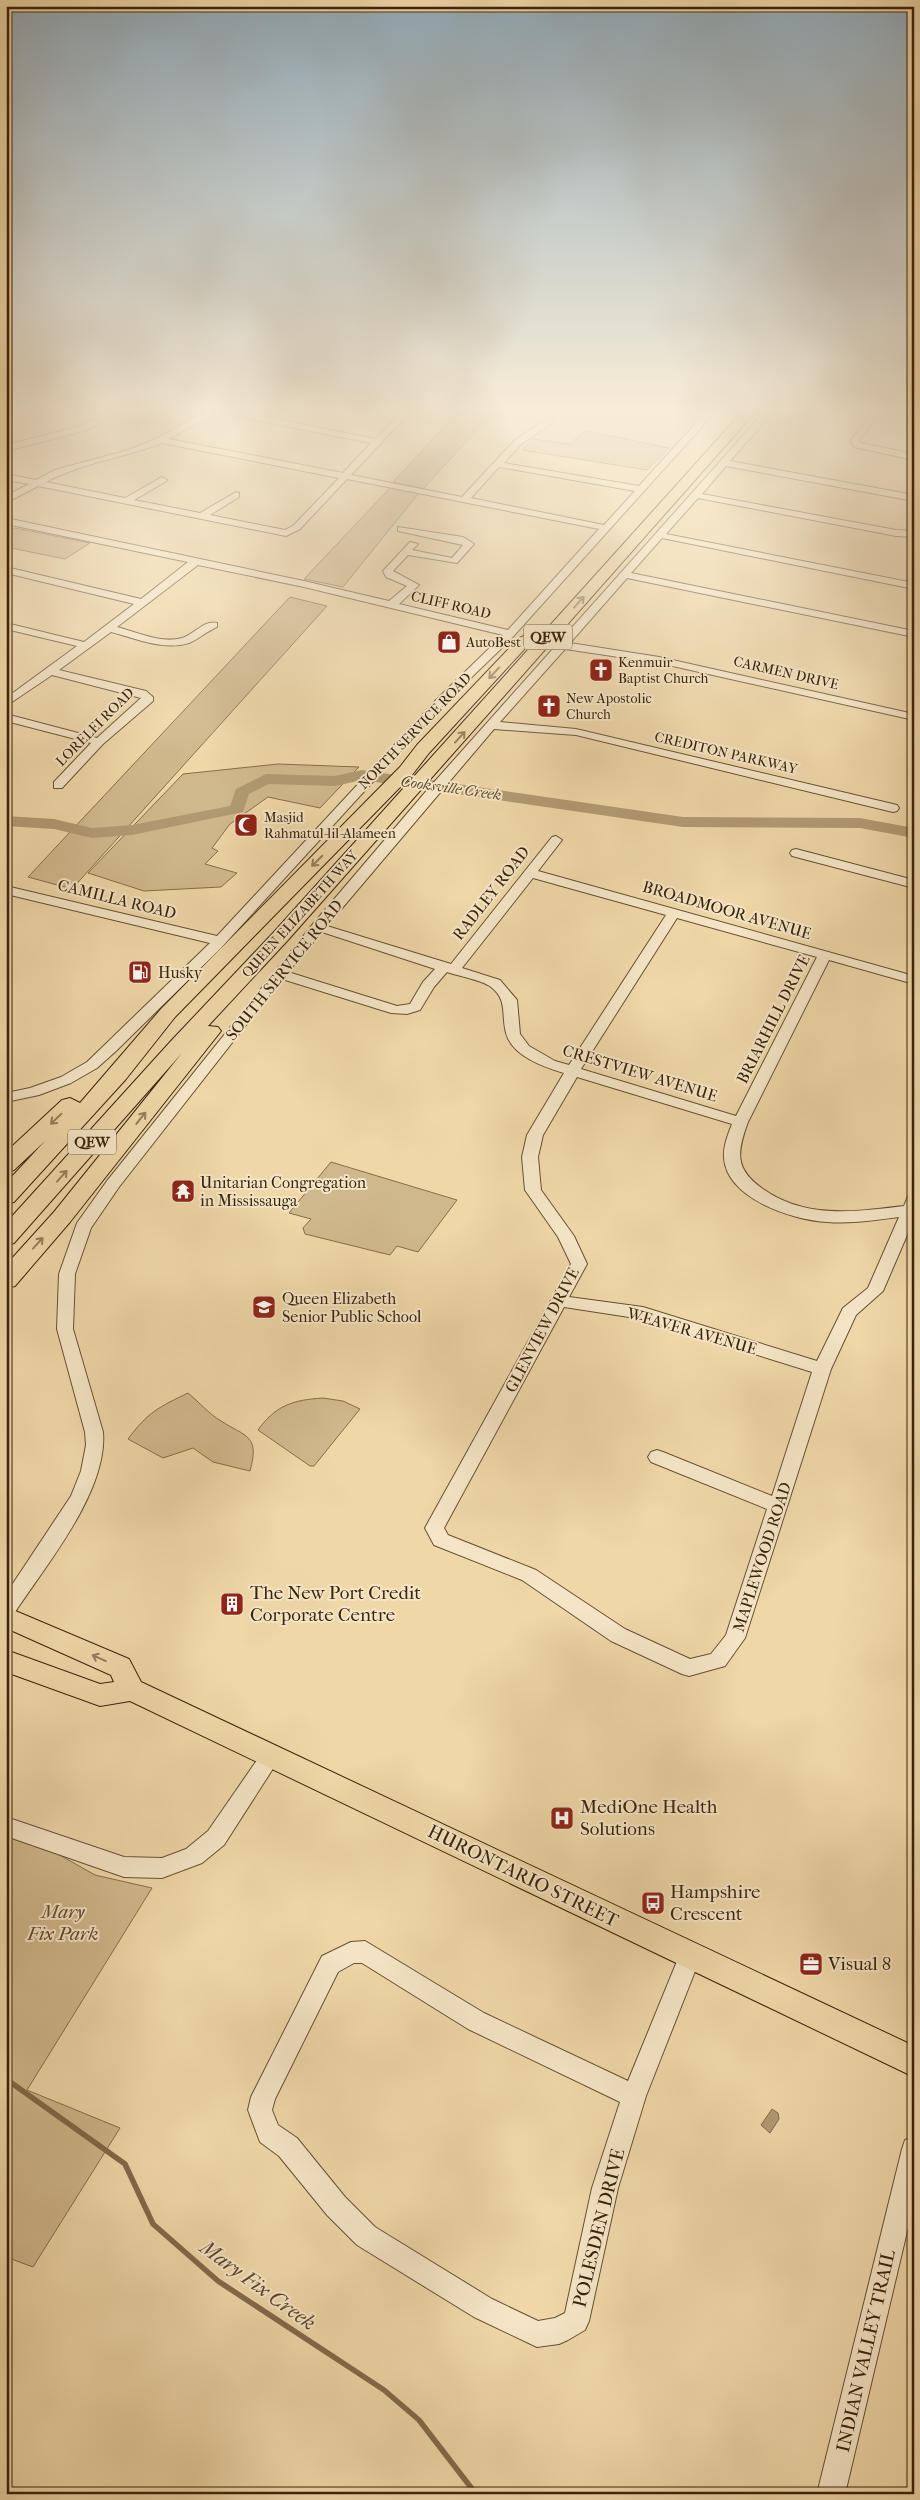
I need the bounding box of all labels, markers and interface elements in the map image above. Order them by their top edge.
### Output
street label: CLIFF ROAD [409,588,493,623]
one-way arrow [574,595,585,608]
road number: QEW [524,624,572,650]
shop icon: AutoBest [436,629,462,655]
place label: AutoBest [465,634,521,651]
street label: CARMEN DRIVE [732,653,841,693]
place label: Kenmuir Baptist Church [618,654,709,687]
church icon: Kenmuir Baptist Church [588,657,614,683]
one-way arrow [488,666,500,679]
street label: NORTH SERVICE ROAD [355,669,475,793]
street label: LORELEI ROAD [52,684,138,770]
place label: New Apostolic Church [566,690,652,723]
church icon: New Apostolic Church [536,693,562,719]
street label: CREDITON PARKWAY [653,728,800,778]
one-way arrow [454,730,466,743]
water label: Cooksville Creek [400,772,503,804]
place label: Masjid Rahmatul-lil-Alameen [264,809,396,842]
mosque icon: Masjid Rahmatul-lil-Alameen [233,812,259,838]
street label: RADLEY ROAD [448,842,534,944]
street label: QUEEN ELIZABETH WAY [238,847,362,981]
one-way arrow [311,855,323,868]
street label: CAMILLA ROAD [56,875,178,923]
street label: BROADMOOR AVENUE [640,877,814,943]
street label: SOUTH SERVICE ROAD [221,896,347,1044]
street label: BRIARHILL DRIVE [732,951,814,1086]
fuel station icon: Husky [127,959,153,985]
place label: Husky [158,963,203,982]
street label: CRESTVIEW AVENUE [560,1040,720,1106]
one-way arrow [136,1112,147,1125]
one-way arrow [49,1113,62,1125]
road number: QEW [68,1130,116,1154]
one-way arrow [56,1169,68,1182]
place label: Unitarian Congregation in Mississauga [200,1173,367,1210]
temple icon: Unitarian Congregation in Mississauga [170,1178,196,1204]
one-way arrow [32,1237,44,1250]
street label: GLENVIEW DRIVE [501,1264,583,1396]
place label: Queen Elizabeth Senior Public School [282,1289,422,1326]
school or university icon: Queen Elizabeth Senior Public School [251,1294,277,1320]
street label: WEAVER AVENUE [624,1303,759,1359]
street label: MAPLEWOOD ROAD [729,1480,795,1634]
place label: The New Port Credit Corporate Centre [250,1582,421,1626]
building icon: The New Port Credit Corporate Centre [219,1591,245,1617]
one-way arrow [92,1653,107,1662]
place label: MediOne Health Solutions [580,1796,718,1840]
hospital icon: MediOne Health Solutions [549,1805,575,1831]
street label: HURONTARIO STREET [424,1820,622,1932]
place label: Hampshire Crescent [670,1881,761,1925]
bus stop icon: Hampshire Crescent [640,1890,666,1916]
park label: Mary Fix Park [27,1901,98,1945]
office icon: Visual 8 [798,1951,824,1977]
place label: Visual 8 [827,1953,891,1975]
street label: POLESDEN DRIVE [569,2146,629,2310]
water label: Mary Fix Creek [194,2234,321,2335]
street label: INDIAN VALLEY TRAIL [832,2247,900,2454]

